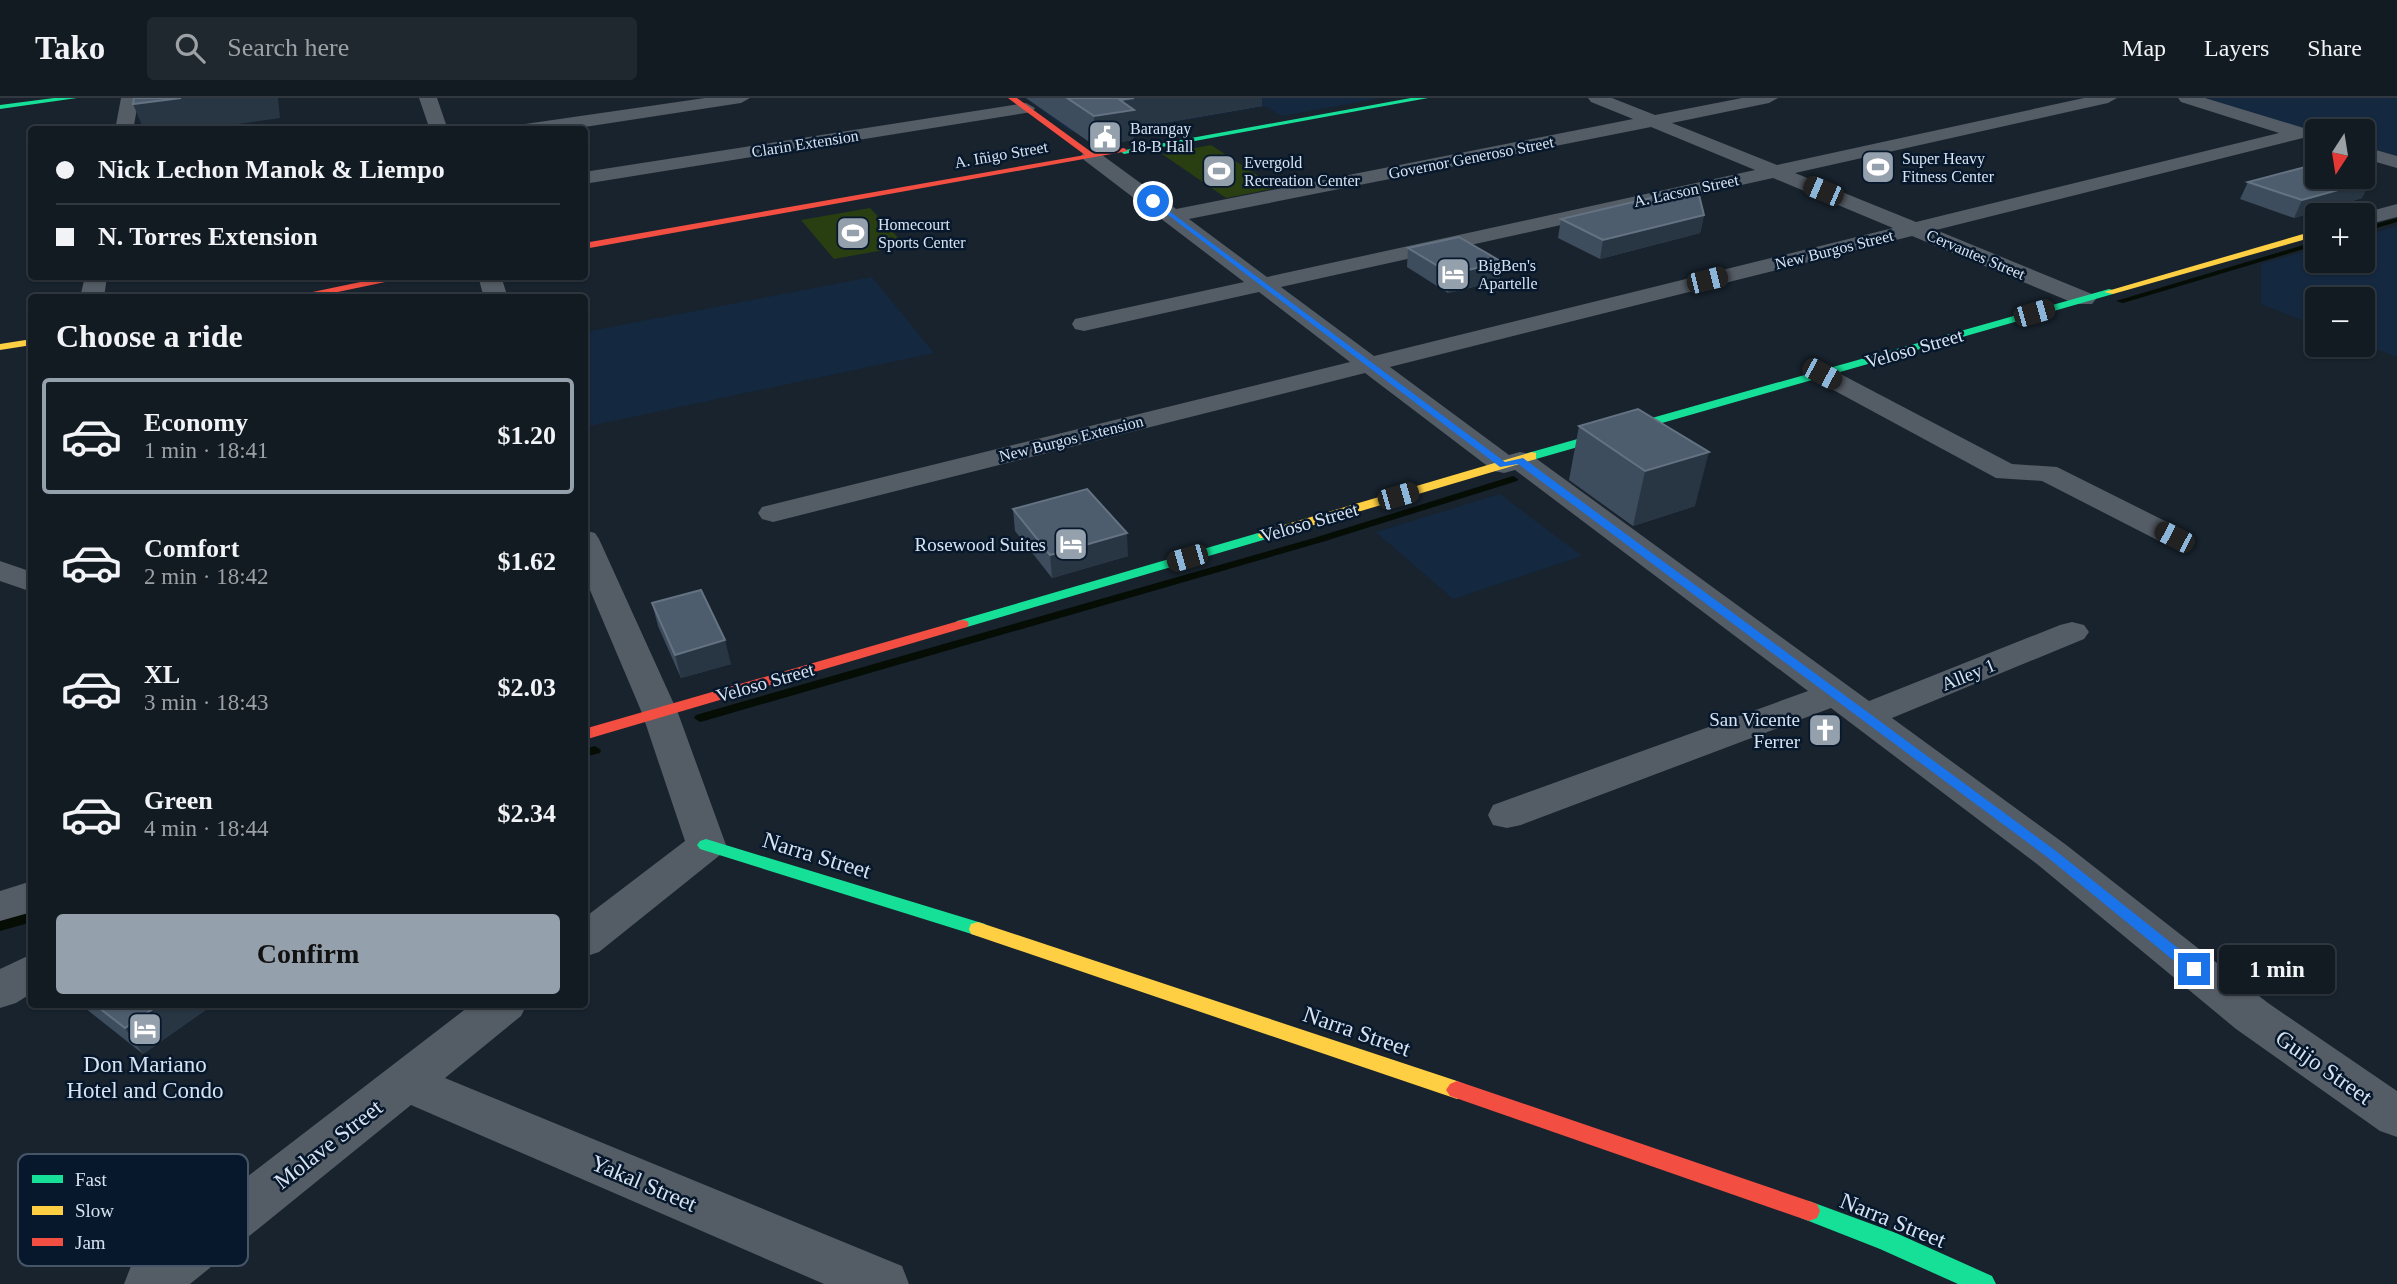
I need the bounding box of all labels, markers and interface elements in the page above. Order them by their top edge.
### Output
search box [147,17,637,80]
icon: search [171,29,209,67]
text: Tako [35,30,105,66]
text: Search here [227,33,349,62]
text: Map [2122,35,2166,61]
text: Layers [2204,35,2269,61]
text: Share [2307,35,2362,61]
public building icon: Barangay 18-B Hall [1086,118,1124,156]
north arrow [2305,119,2375,189]
map controls [2305,119,2375,357]
place label: Barangay 18-B Hall [1130,120,1194,155]
street label: Clarin Extension [750,127,860,160]
street label: Governor Generoso Street [1387,133,1556,182]
street label: A. Iñigo Street [953,138,1050,172]
sports icon: Super Heavy Fitness Center [1859,148,1897,186]
place label: Super Heavy Fitness Center [1902,150,1995,185]
sports icon: Evergold Recreation Center [1200,152,1238,190]
place label: Evergold Recreation Center [1244,154,1361,189]
text: Nick Lechon Manok & Liempo [98,155,445,184]
street label: A. Lacson Street [1632,171,1741,210]
car [1800,173,1847,209]
route start [1137,185,1169,217]
button: + [2305,203,2375,273]
sports icon: Homecourt Sports Center [834,214,872,252]
place label: Homecourt Sports Center [878,216,966,252]
text: N. Torres Extension [98,222,318,251]
street label: New Burgos Street [1773,226,1896,273]
street label: Cervantes Street [1924,226,2028,283]
hotel icon: BigBen's Apartelle [1434,255,1472,293]
place label: BigBen's Apartelle [1478,257,1538,293]
car [1685,265,1730,295]
button: − [2305,287,2375,357]
car [2011,297,2058,329]
text: Choose a ride [56,318,243,354]
street label: Veloso Street [1863,324,1966,372]
car [1799,355,1846,393]
icon: car [60,405,123,468]
text: Economy [144,408,248,437]
street label: New Burgos Extension [997,412,1145,466]
text: $1.20 [498,421,556,450]
text: 1 min · 18:41 [144,438,269,463]
car [1375,480,1422,512]
street label: Veloso Street [1258,498,1361,546]
car [2151,518,2198,556]
hotel icon: Rosewood Suites [1052,525,1090,563]
icon: car [60,531,123,594]
text: Comfort [144,534,239,563]
place label: Rosewood Suites [915,534,1046,555]
car [1164,542,1211,574]
text: $1.62 [498,547,556,576]
text: 2 min · 18:42 [144,564,269,589]
street label: Alley 1 [1938,654,1998,695]
icon: car [60,657,123,720]
street label: Veloso Street [714,658,817,706]
text: XL [144,660,180,689]
text: $2.03 [498,673,556,702]
text: 3 min · 18:43 [144,690,269,715]
place label: San Vicente Ferrer [1709,709,1801,752]
church icon: San Vicente Ferrer [1806,711,1844,749]
icon: car [60,783,123,846]
text: Green [144,786,213,815]
text: $2.34 [498,799,556,828]
text: 4 min · 18:44 [144,816,269,841]
street label: Narra Street [760,827,875,884]
button: Confirm [56,914,560,994]
callout: 1 min [2218,944,2334,994]
route end [2178,953,2210,985]
text: 1 min [2249,957,2305,982]
street label: Narra Street [1300,1001,1414,1062]
hotel icon: Don Mariano Hotel and Condo [126,1010,164,1048]
street label: Guijo Street [2271,1025,2377,1110]
place label: Don Mariano Hotel and Condo [66,1052,224,1103]
street label: Molave Street [270,1094,388,1194]
street label: Yakal Street [587,1150,701,1217]
legend [18,1154,248,1266]
text: Fast [75,1169,107,1190]
street label: Narra Street [1836,1188,1950,1253]
text: Slow [75,1200,114,1221]
text: Jam [75,1232,106,1253]

